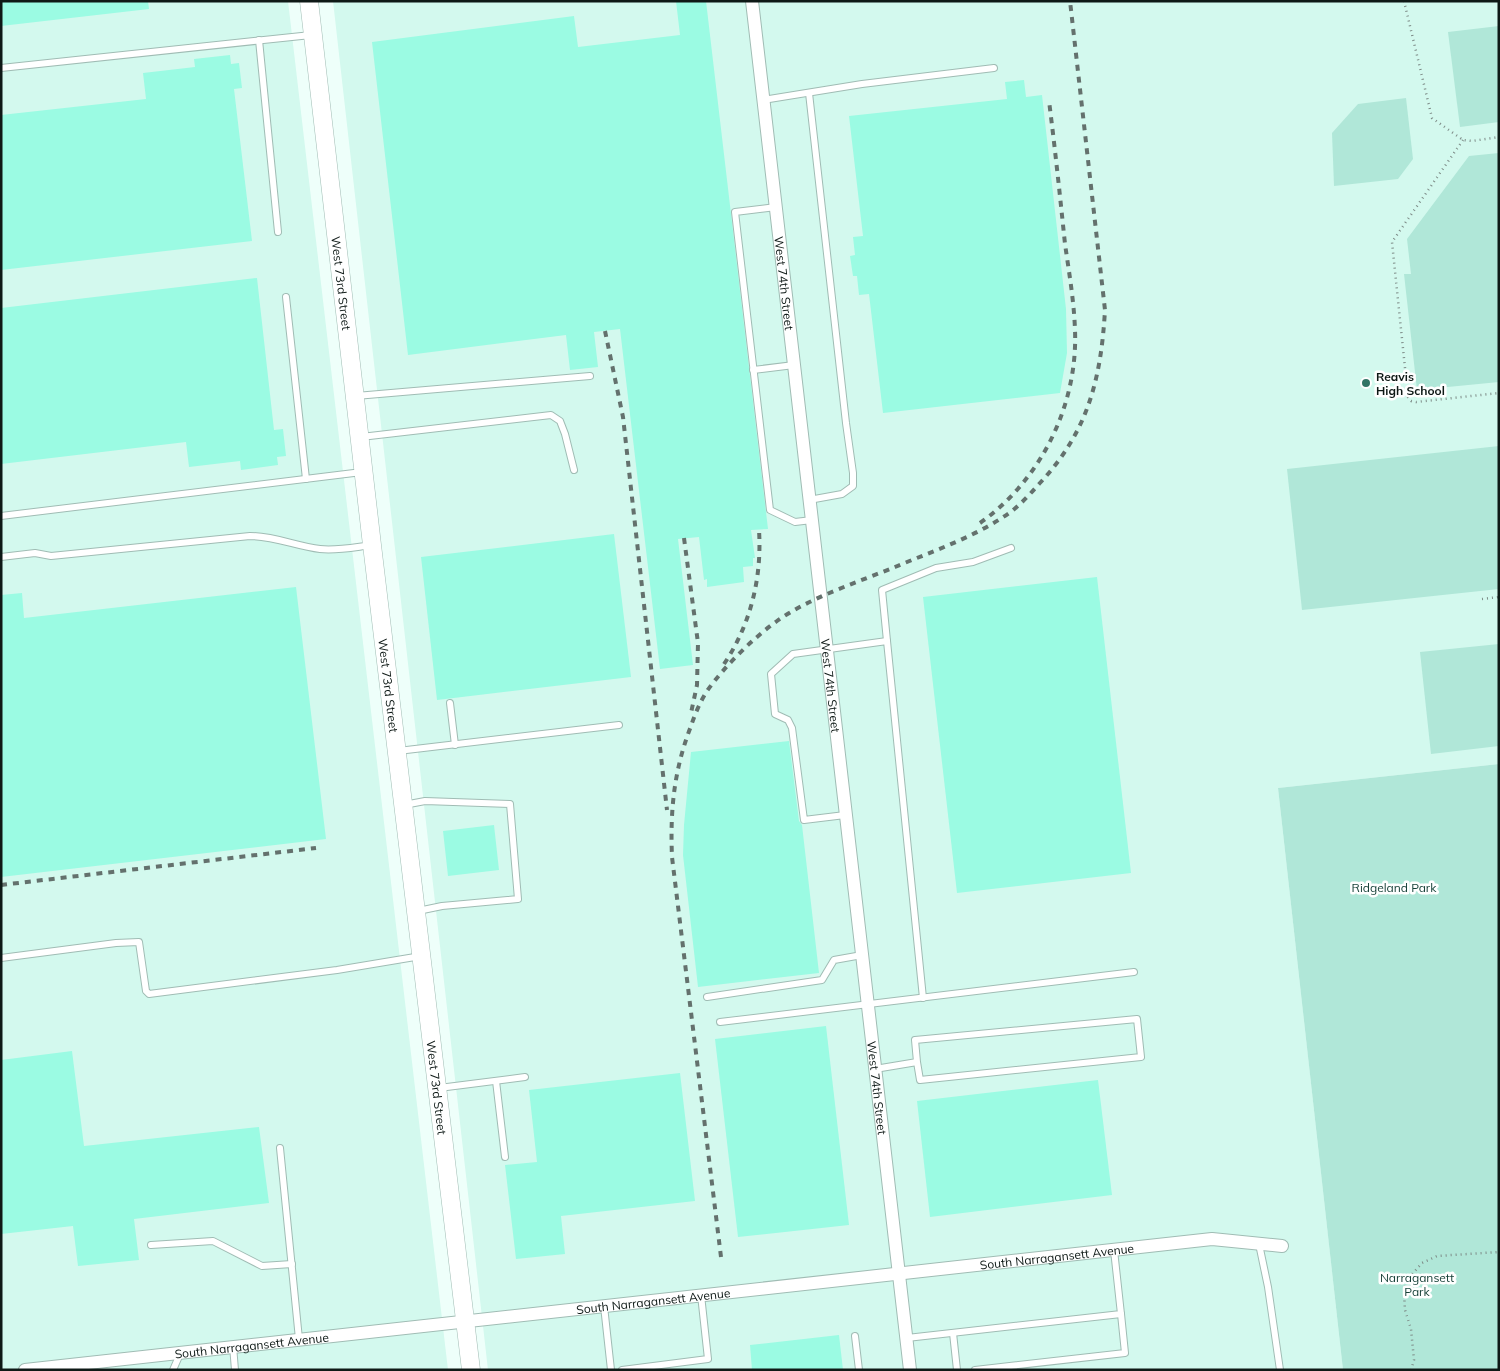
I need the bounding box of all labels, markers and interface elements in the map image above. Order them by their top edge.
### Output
street label: West 73rd Street [329,235,355,331]
street label: West 74th Street [772,235,797,331]
place label: Reavis High School [1376,369,1445,398]
marker: Reavis High School [1360,377,1372,389]
street label: West 73rd Street [376,637,402,733]
street label: West 74th Street [818,638,844,733]
park label: Ridgeland Park [1352,880,1437,895]
street label: West 73rd Street [424,1040,450,1135]
street label: West 74th Street [865,1040,890,1136]
street label: South Narragansett Avenue [979,1240,1135,1272]
park label: Narragansett Park [1380,1270,1454,1299]
street label: South Narragansett Avenue [575,1285,731,1317]
street label: South Narragansett Avenue [174,1329,329,1361]

